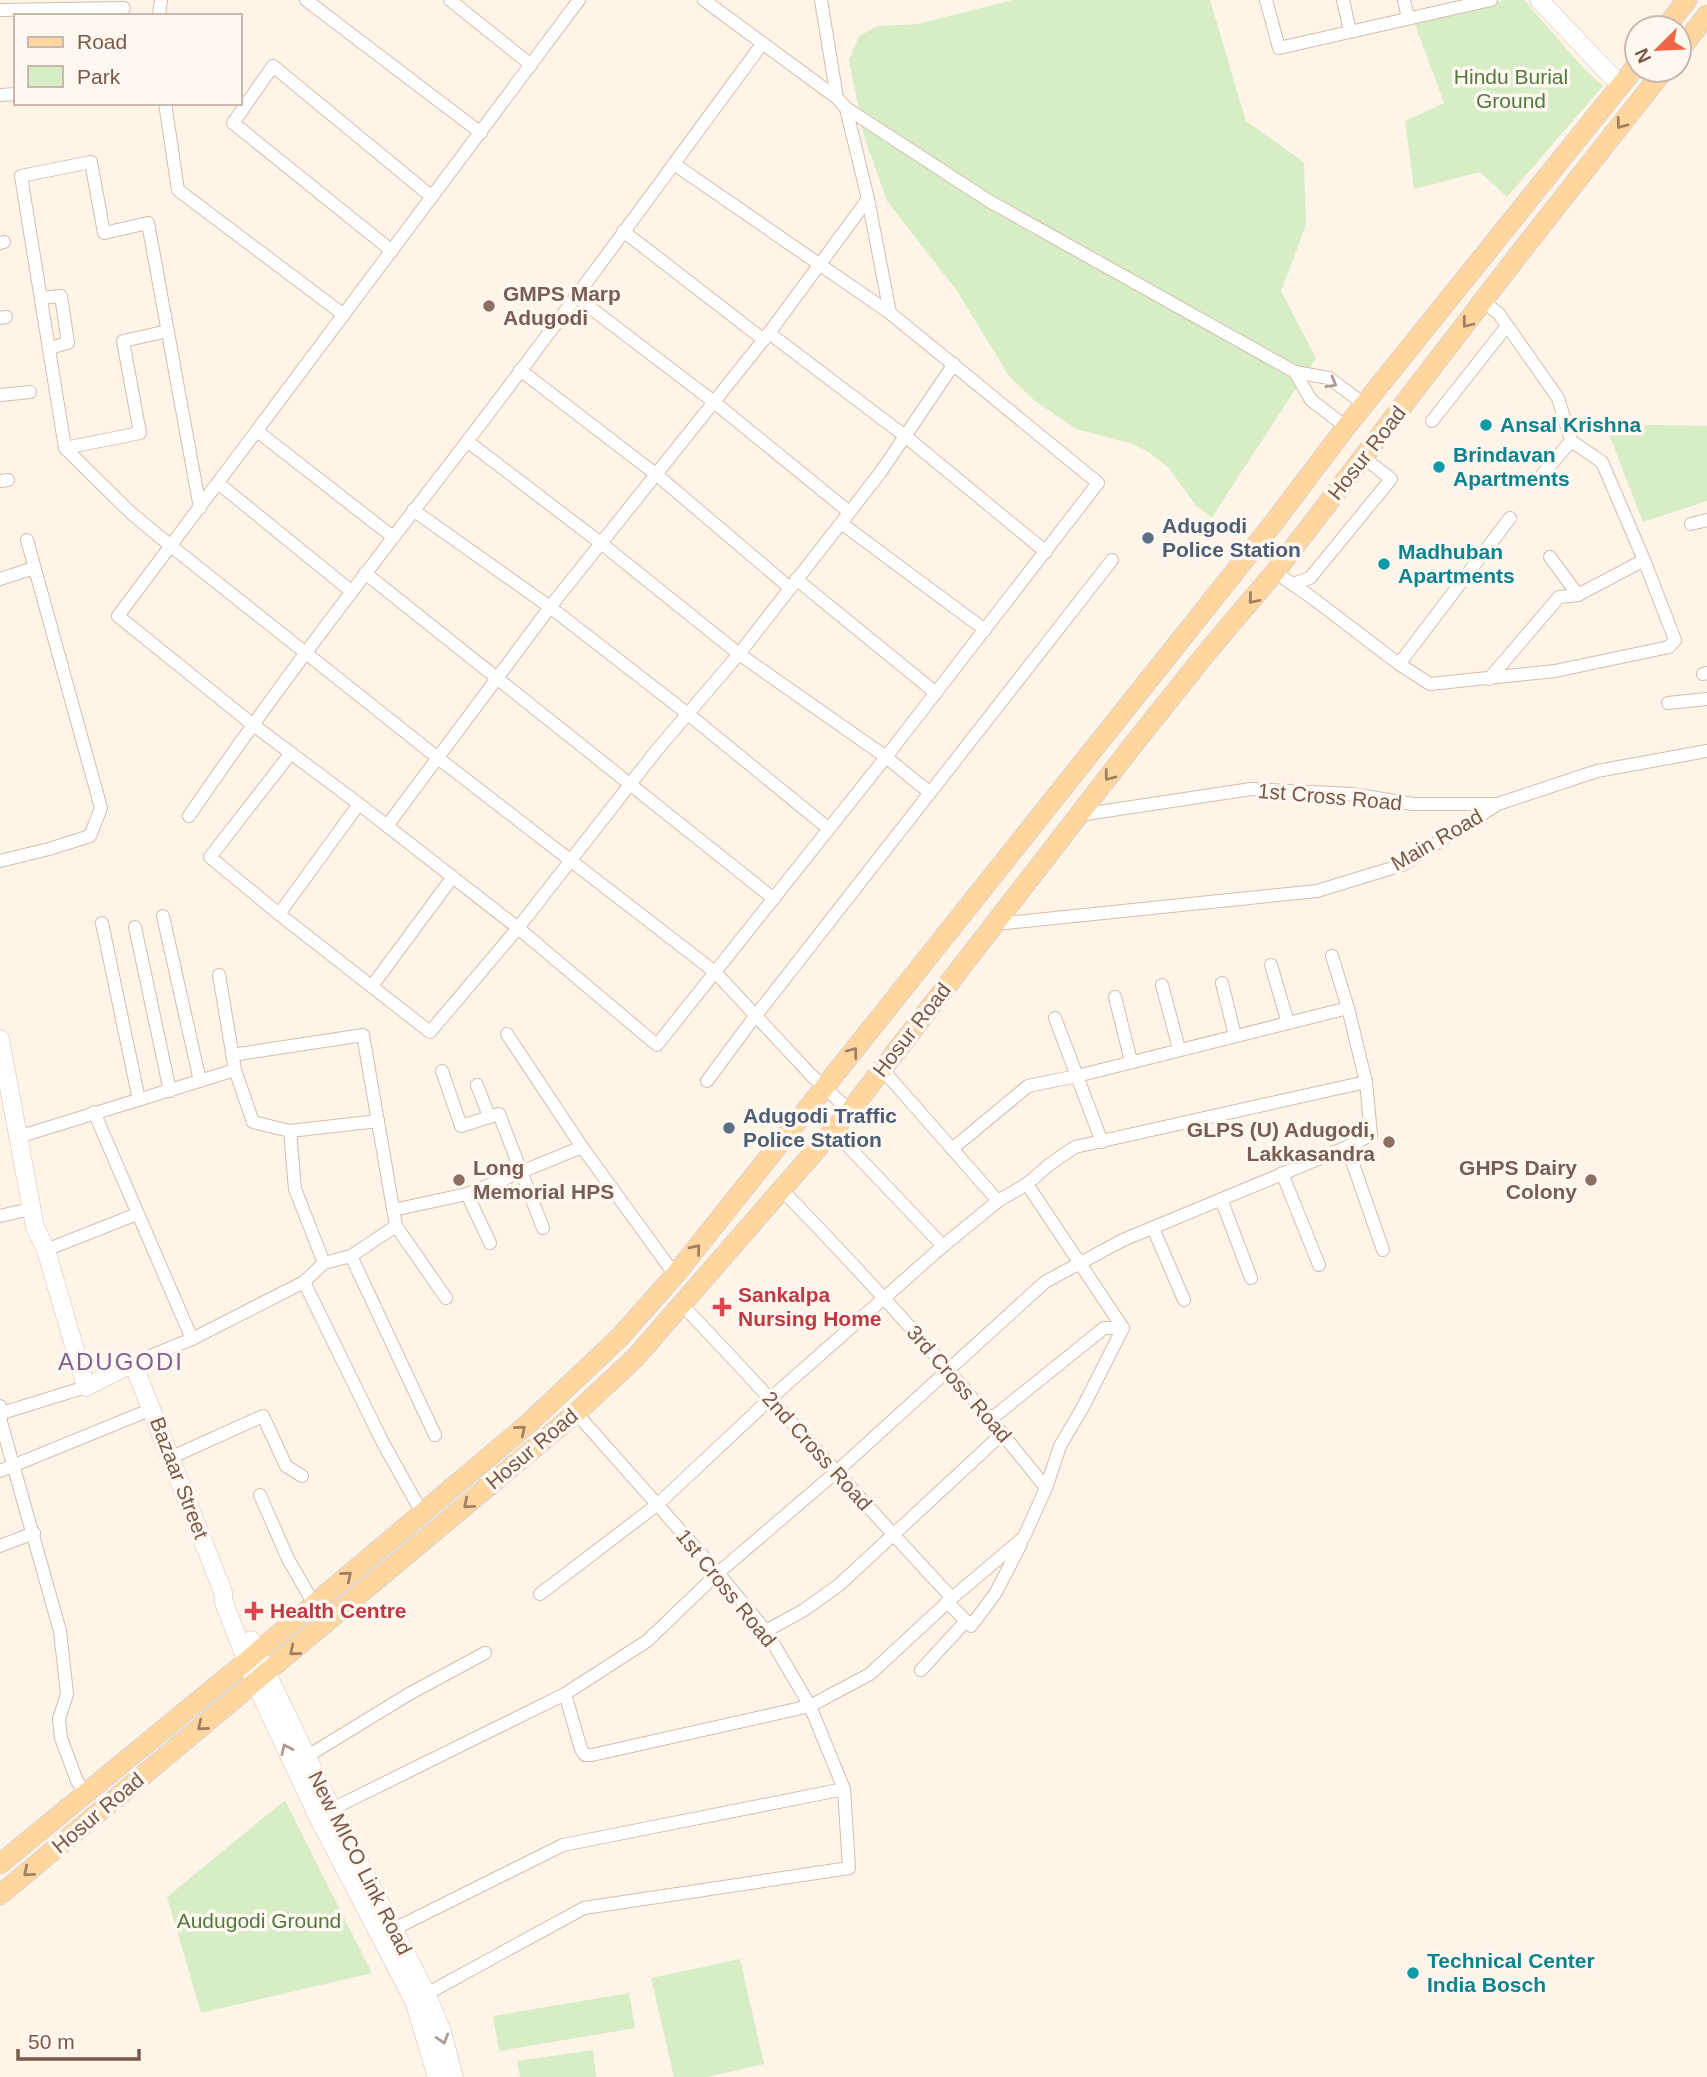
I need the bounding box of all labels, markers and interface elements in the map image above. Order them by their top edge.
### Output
legend [14,14,242,105]
north arrow [1623,14,1693,84]
text: Road [77,30,127,53]
text: N [1631,45,1655,66]
text: Park [77,65,121,88]
park label: Hindu Burial Ground [1454,65,1568,112]
one-way arrow [1617,116,1630,128]
place label: GMPS Marp Adugodi [503,282,621,329]
marker: GMPS Marp Adugodi [481,298,497,314]
one-way arrow [1463,315,1476,328]
one-way arrow [1324,375,1337,388]
street label: Hosur Road [1323,401,1410,504]
place label: Ansal Krishna [1500,413,1642,436]
marker: Ansal Krishna [1478,417,1494,433]
place label: Brindavan Apartments [1453,443,1570,490]
marker: Brindavan Apartments [1431,459,1447,475]
place label: Adugodi Police Station [1162,514,1301,561]
marker: Adugodi Police Station [1140,530,1156,546]
place label: Madhuban Apartments [1398,540,1515,587]
marker: Madhuban Apartments [1376,556,1392,572]
one-way arrow [1249,591,1261,604]
one-way arrow [1105,768,1118,781]
street label: 1st Cross Road [1257,779,1403,814]
street label: Main Road [1387,804,1486,875]
street label: Hosur Road [868,978,955,1081]
one-way arrow [844,1047,857,1060]
place label: Adugodi Traffic Police Station [743,1104,897,1151]
place label: GLPS (U) Adugodi, Lakkasandra [1187,1118,1375,1165]
marker: Adugodi Traffic Police Station [721,1120,737,1136]
marker: GLPS (U) Adugodi, Lakkasandra [1381,1134,1397,1150]
place label: Long Memorial HPS [473,1156,614,1203]
place label: GHPS Dairy Colony [1459,1156,1577,1203]
marker: Long Memorial HPS [451,1172,467,1188]
marker: GHPS Dairy Colony [1583,1172,1599,1188]
one-way arrow [687,1245,700,1257]
place label: Sankalpa Nursing Home [738,1283,882,1330]
marker: Sankalpa Nursing Home [712,1297,732,1317]
street label: 3rd Cross Road [902,1321,1016,1447]
district label: ADUGODI [58,1348,184,1375]
street label: 2nd Cross Road [758,1387,877,1515]
street label: Hosur Road [481,1404,582,1493]
street label: Bazaar Street [146,1414,213,1542]
one-way arrow [512,1426,525,1438]
one-way arrow [463,1496,476,1508]
street label: 1st Cross Road [672,1524,781,1651]
one-way arrow [339,1572,351,1585]
place label: Health Centre [270,1599,407,1622]
marker: Health Centre [244,1601,264,1621]
one-way arrow [289,1643,302,1655]
one-way arrow [198,1718,211,1730]
one-way arrow [280,1743,294,1756]
street label: New MICO Link Road [304,1767,417,1958]
street label: Hosur Road [47,1768,148,1857]
one-way arrow [23,1864,36,1876]
park label: Audugodi Ground [177,1909,341,1932]
place label: Technical Center India Bosch [1427,1949,1595,1996]
marker: Technical Center India Bosch [1405,1965,1421,1981]
scale bar [18,2018,138,2062]
text: 50 m [28,2030,75,2053]
one-way arrow [435,2032,450,2044]

